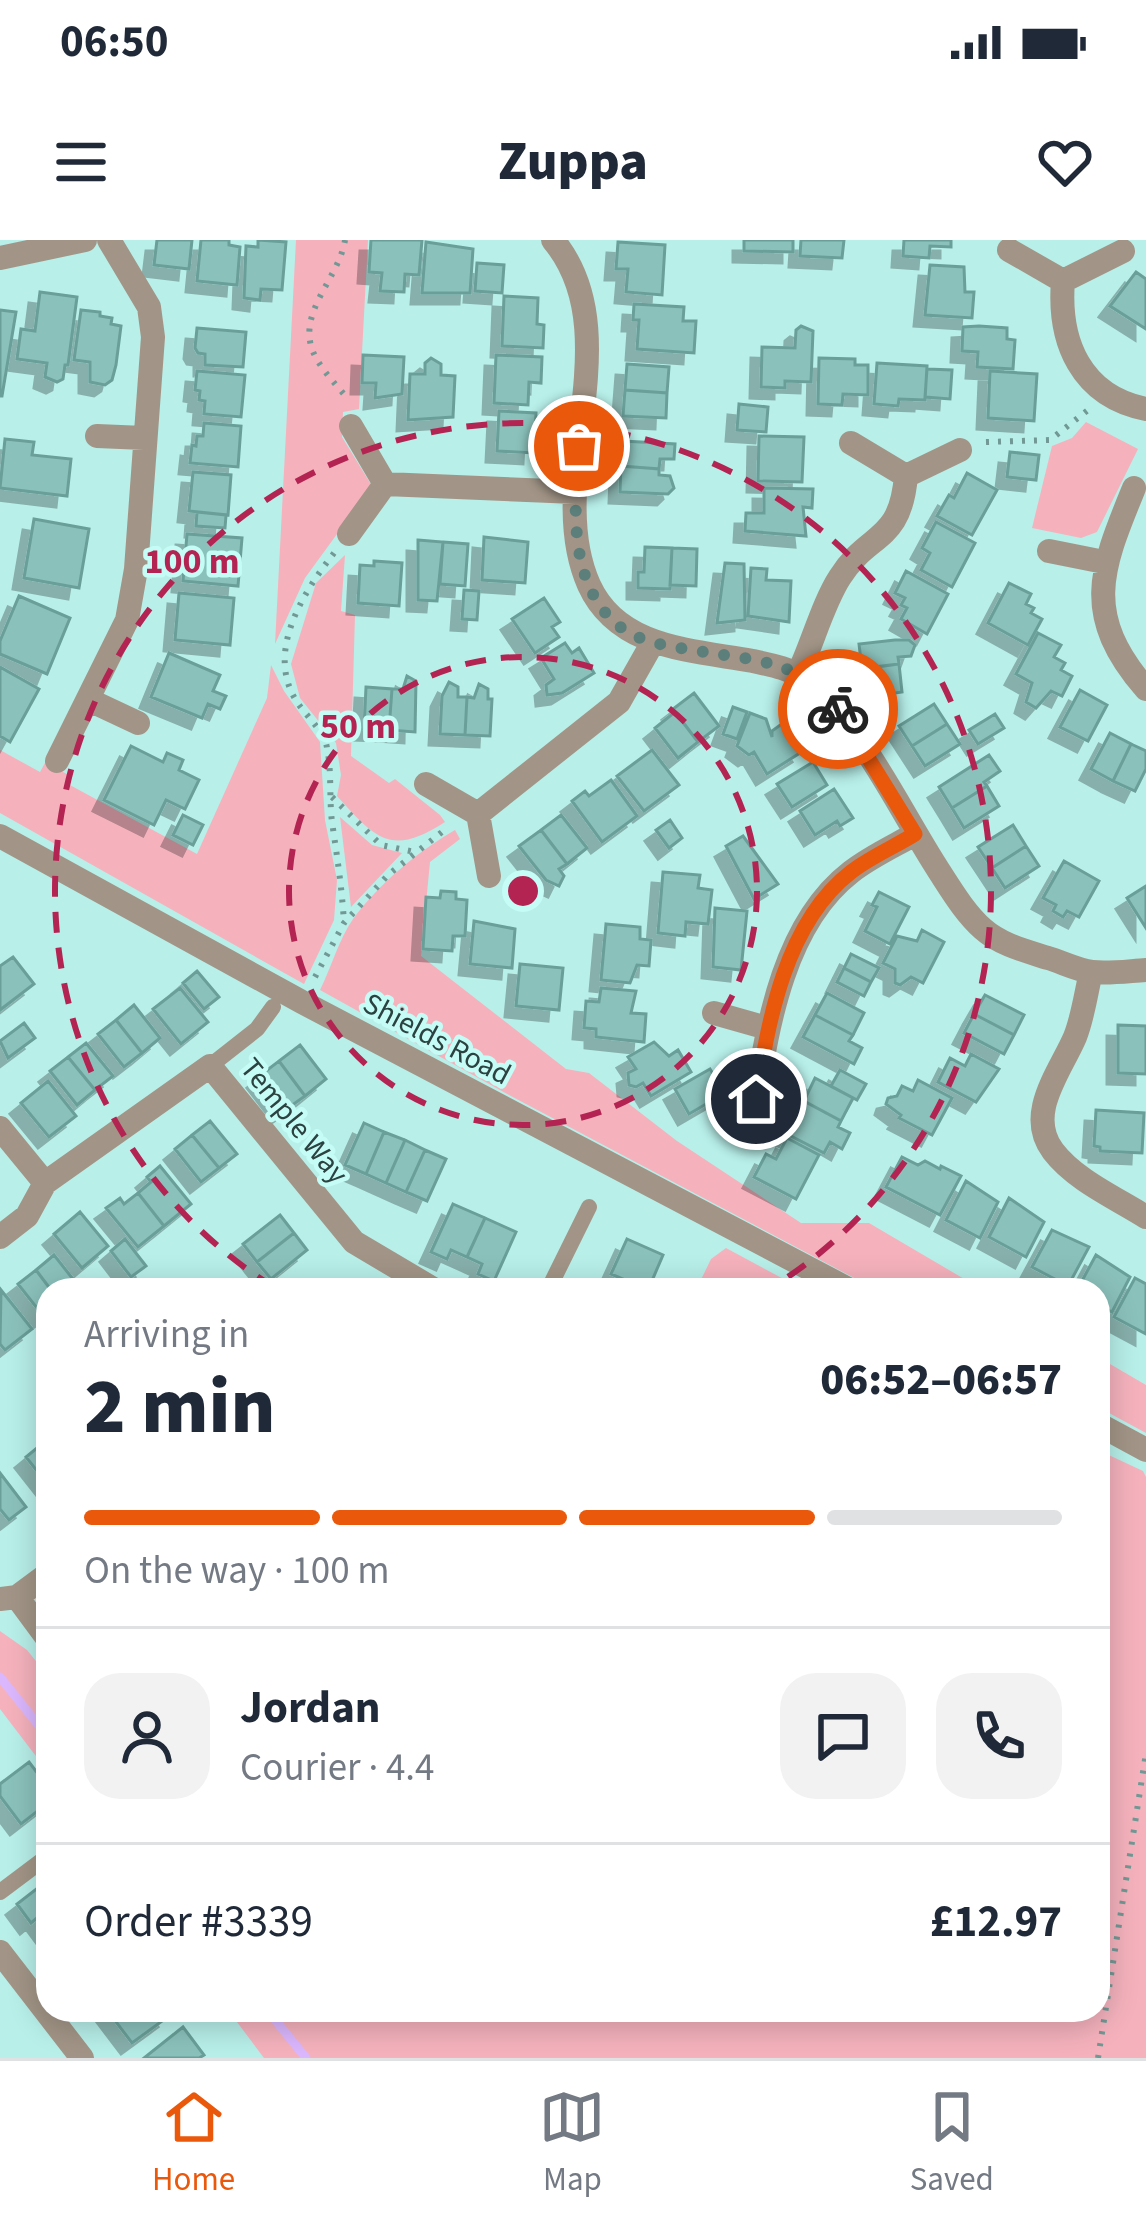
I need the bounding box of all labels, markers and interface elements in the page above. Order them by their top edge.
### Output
text: 06:50 [60,10,169,74]
text: Zuppa [498,124,648,201]
icon: menu [48,129,114,195]
icon: heart [1032,129,1098,195]
pin [528,395,630,497]
icon: bag [546,413,612,479]
text: 100 m [144,536,240,587]
courier [778,649,898,769]
icon: bike [805,676,871,742]
text: 50 m [320,701,396,752]
centre of rings [502,870,544,912]
street label: Shields Road [355,982,519,1096]
pin [705,1048,807,1150]
street label: Temple Way [230,1049,358,1193]
icon: home [723,1066,789,1132]
text: Arriving in [84,1307,249,1363]
text: 06:52–06:57 [820,1348,1062,1412]
text: 2 min [84,1352,276,1463]
text: On the way · 100 m [84,1543,390,1599]
button: person [84,1673,210,1799]
button: chat [780,1673,906,1799]
button: phone [936,1673,1062,1799]
text: Jordan [240,1676,381,1740]
text: Courier · 4.4 [240,1740,434,1796]
text: Order #3339 [84,1890,313,1954]
text: £12.97 [930,1890,1062,1954]
tab: Home [152,2084,235,2203]
tab: Map [539,2084,605,2203]
tab: Saved [910,2084,994,2203]

